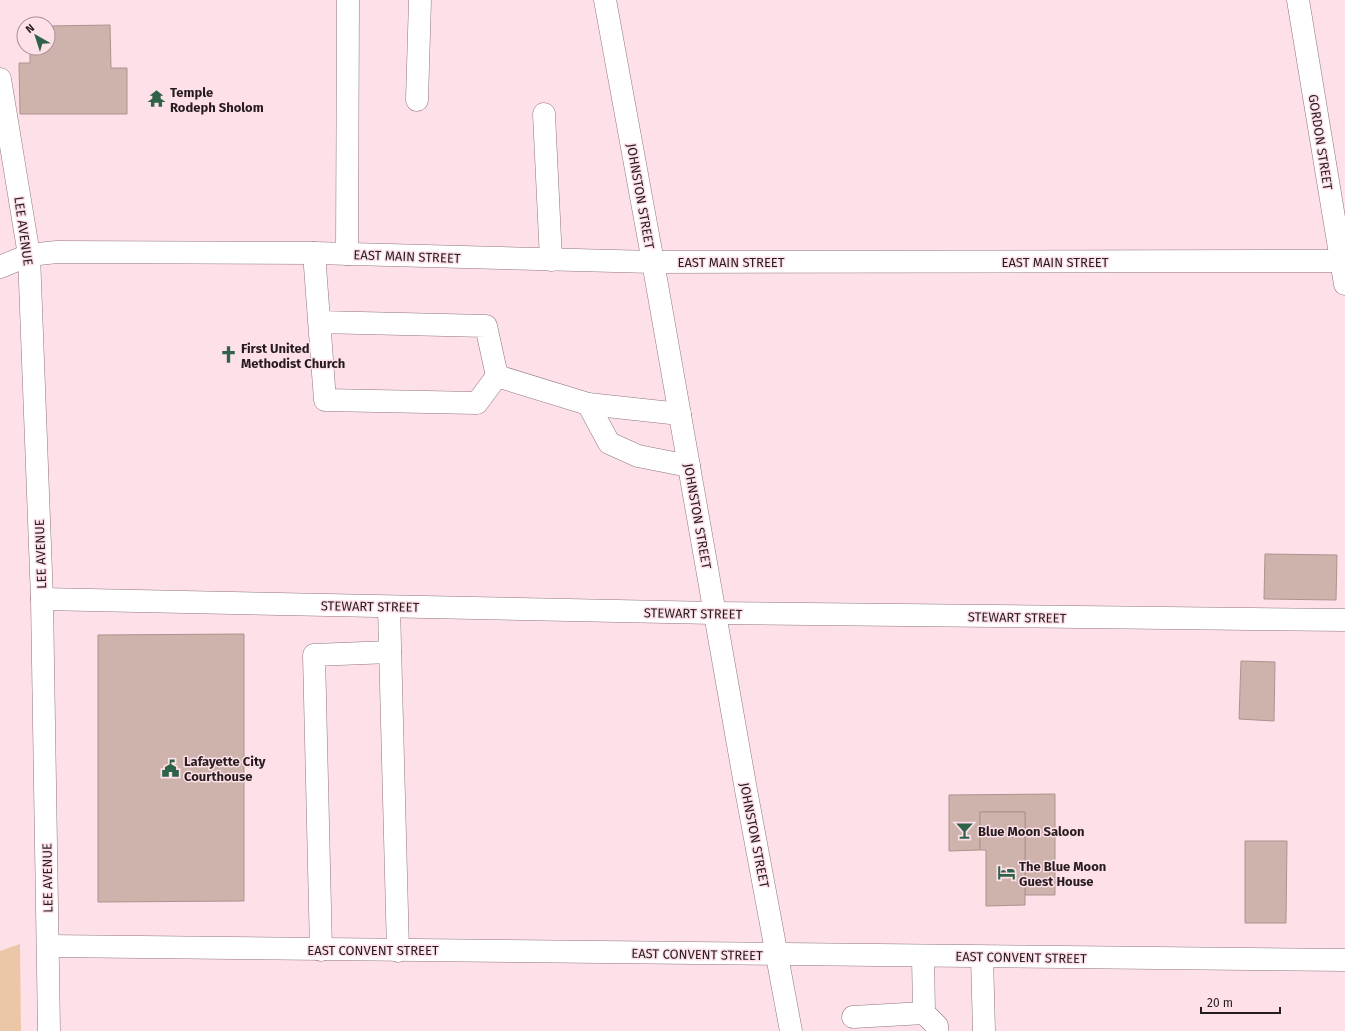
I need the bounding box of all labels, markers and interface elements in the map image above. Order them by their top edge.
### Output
north arrow [16,16,56,56]
text: N [23,21,37,36]
place label: Temple Rodeph Sholom [170,85,264,115]
temple icon: Temple Rodeph Sholom [147,89,167,109]
street label: GORDON STREET [1306,93,1336,191]
street label: JOHNSTON STREET [624,142,657,250]
street label: LEE AVENUE [11,195,36,267]
street label: EAST MAIN STREET [353,247,461,266]
street label: EAST MAIN STREET [677,255,785,270]
street label: EAST MAIN STREET [1001,255,1109,270]
place label: First United Methodist Church [241,341,345,371]
church icon: First United Methodist Church [218,345,238,365]
street label: JOHNSTON STREET [681,462,714,570]
street label: LEE AVENUE [32,519,49,589]
street label: STEWART STREET [321,598,420,615]
street label: STEWART STREET [644,605,743,622]
street label: STEWART STREET [968,609,1067,626]
place label: Lafayette City Courthouse [184,754,266,784]
public building icon: Lafayette City Courthouse [161,758,181,778]
street label: JOHNSTON STREET [737,781,772,889]
bar icon: Blue Moon Saloon [955,821,975,841]
place label: Blue Moon Saloon [978,824,1084,839]
street label: LEE AVENUE [39,843,56,913]
place label: The Blue Moon Guest House [1019,859,1106,889]
hotel icon: The Blue Moon Guest House [996,863,1016,883]
street label: EAST CONVENT STREET [307,943,439,958]
street label: EAST CONVENT STREET [631,946,763,963]
street label: EAST CONVENT STREET [955,949,1087,966]
scale bar [1201,989,1280,1015]
text: 20 m [1207,996,1233,1010]

